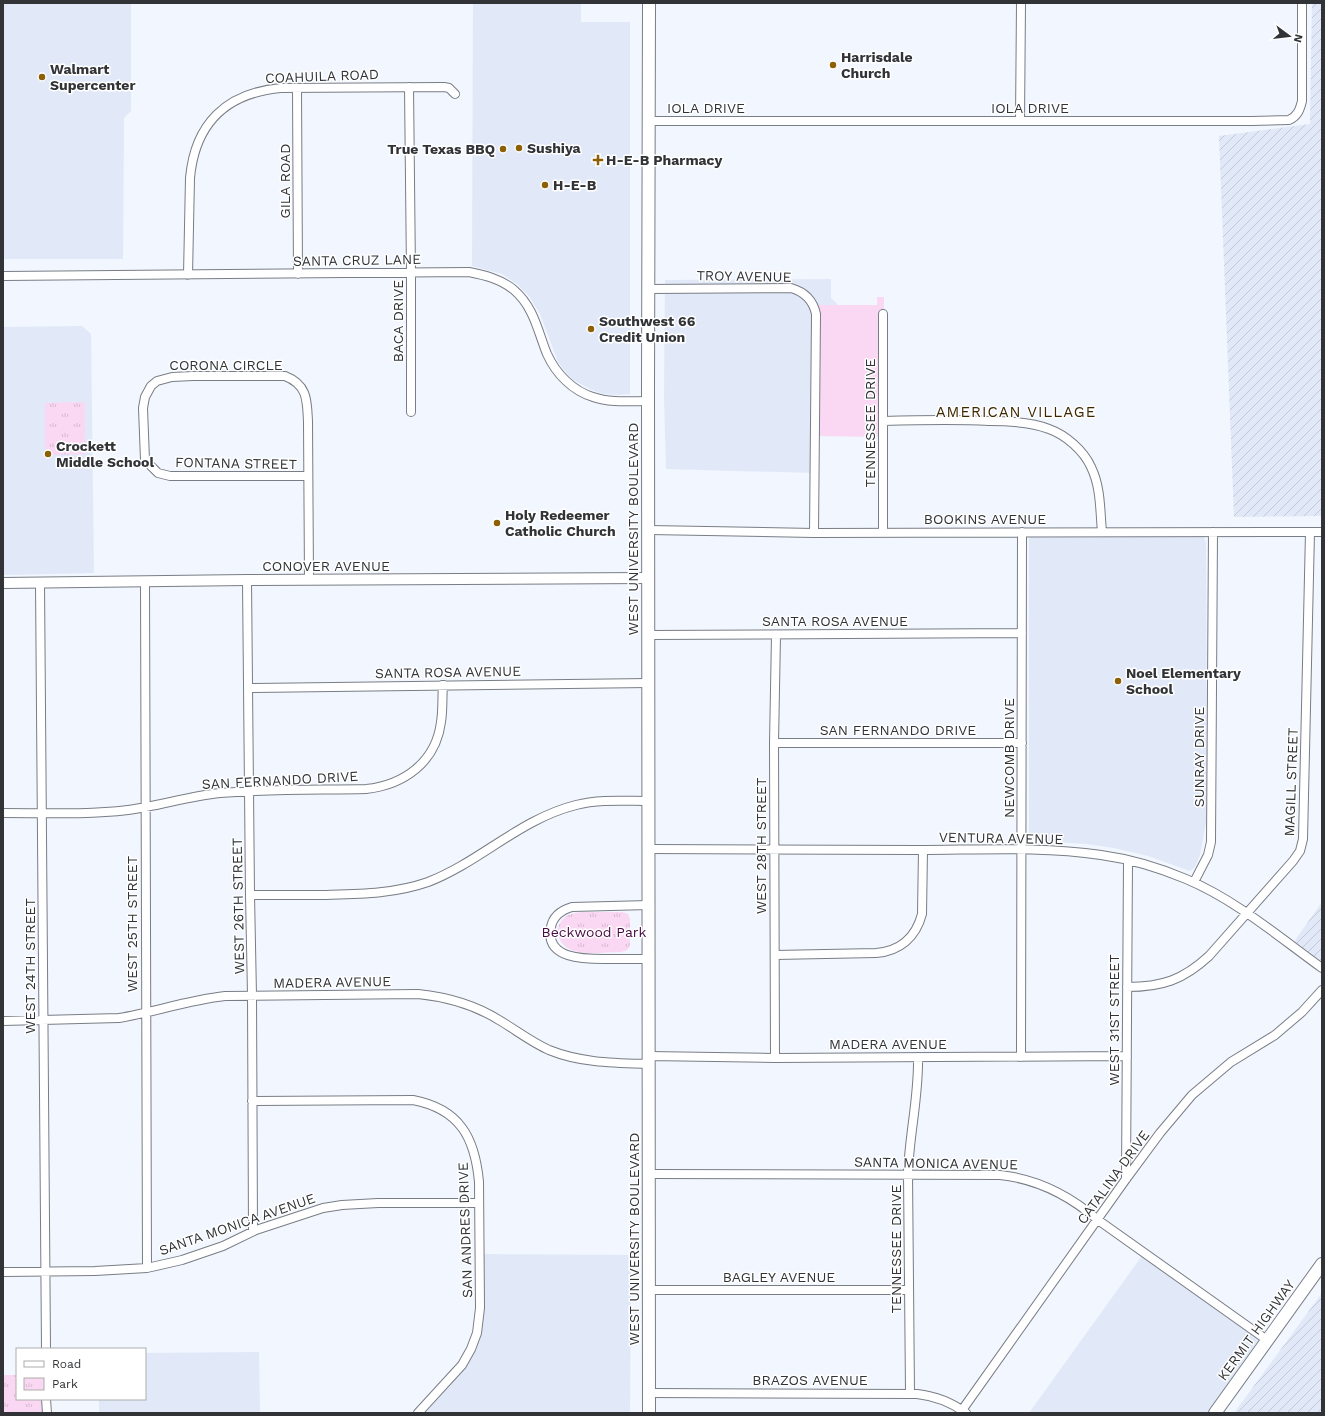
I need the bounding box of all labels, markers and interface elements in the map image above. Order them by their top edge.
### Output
north arrow [1269,16,1309,56]
text: N [1291,33,1306,44]
place label: Harrisdale Church [841,49,913,81]
marker: Harrisdale Church [828,60,838,70]
place label: Walmart Supercenter [50,61,135,93]
street label: COAHUILA ROAD [265,66,379,86]
marker: Walmart Supercenter [37,72,47,82]
street label: IOLA DRIVE [667,100,745,116]
street label: IOLA DRIVE [991,100,1069,116]
place label: Sushiya [527,140,582,156]
place label: True Texas BBQ [387,141,495,157]
marker: Sushiya [514,143,524,153]
street label: GILA ROAD [277,144,293,218]
marker: True Texas BBQ [498,144,508,154]
place label: H-E-B Pharmacy [606,152,722,168]
marker: H-E-B Pharmacy [593,155,603,165]
place label: H-E-B [553,177,597,193]
marker: H-E-B [540,180,550,190]
street label: SANTA CRUZ LANE [293,251,421,269]
street label: TROY AVENUE [696,267,792,285]
street label: BACA DRIVE [390,280,406,362]
place label: Southwest 66 Credit Union [599,313,696,345]
marker: Southwest 66 Credit Union [586,324,596,334]
street label: CORONA CIRCLE [169,357,283,373]
street label: TENNESSEE DRIVE [862,358,878,488]
district label: AMERICAN VILLAGE [936,403,1096,421]
street label: WEST UNIVERSITY BOULEVARD [625,423,641,635]
place label: Crockett Middle School [56,438,154,470]
marker: Crockett Middle School [43,449,53,459]
street label: FONTANA STREET [175,454,298,472]
place label: Holy Redeemer Catholic Church [505,507,616,539]
street label: BOOKINS AVENUE [924,511,1046,527]
marker: Holy Redeemer Catholic Church [492,518,502,528]
street label: CONOVER AVENUE [262,558,390,574]
street label: SANTA ROSA AVENUE [762,613,908,629]
street label: SANTA ROSA AVENUE [375,663,521,681]
place label: Noel Elementary School [1126,665,1241,697]
marker: Noel Elementary School [1113,676,1123,686]
street label: NEWCOMB DRIVE [1001,698,1017,818]
street label: SUNRAY DRIVE [1191,707,1207,807]
street label: SAN FERNANDO DRIVE [820,722,976,738]
street label: MAGILL STREET [1281,727,1301,837]
street label: SAN FERNANDO DRIVE [201,768,359,792]
street label: WEST 28TH STREET [753,777,769,914]
street label: VENTURA AVENUE [939,829,1063,847]
street label: WEST 26TH STREET [229,837,247,974]
street label: WEST 25TH STREET [124,855,140,992]
street label: WEST 24TH STREET [22,897,38,1034]
park label: Beckwood Park [542,924,647,940]
street label: WEST 31ST STREET [1106,954,1122,1086]
street label: MADERA AVENUE [273,973,391,991]
street label: MADERA AVENUE [829,1036,947,1052]
street label: CATALINA DRIVE [1074,1127,1152,1227]
street label: WEST UNIVERSITY BOULEVARD [626,1133,642,1345]
street label: SANTA MONICA AVENUE [854,1154,1018,1172]
street label: SAN ANDRES DRIVE [455,1162,475,1298]
street label: TENNESSEE DRIVE [888,1184,904,1314]
street label: SANTA MONICA AVENUE [157,1190,317,1258]
street label: BAGLEY AVENUE [723,1269,835,1285]
street label: KERMIT HIGHWAY [1214,1277,1298,1383]
legend [16,1348,146,1400]
text: Road [52,1357,81,1371]
street label: BRAZOS AVENUE [752,1372,868,1388]
text: Park [52,1377,78,1391]

